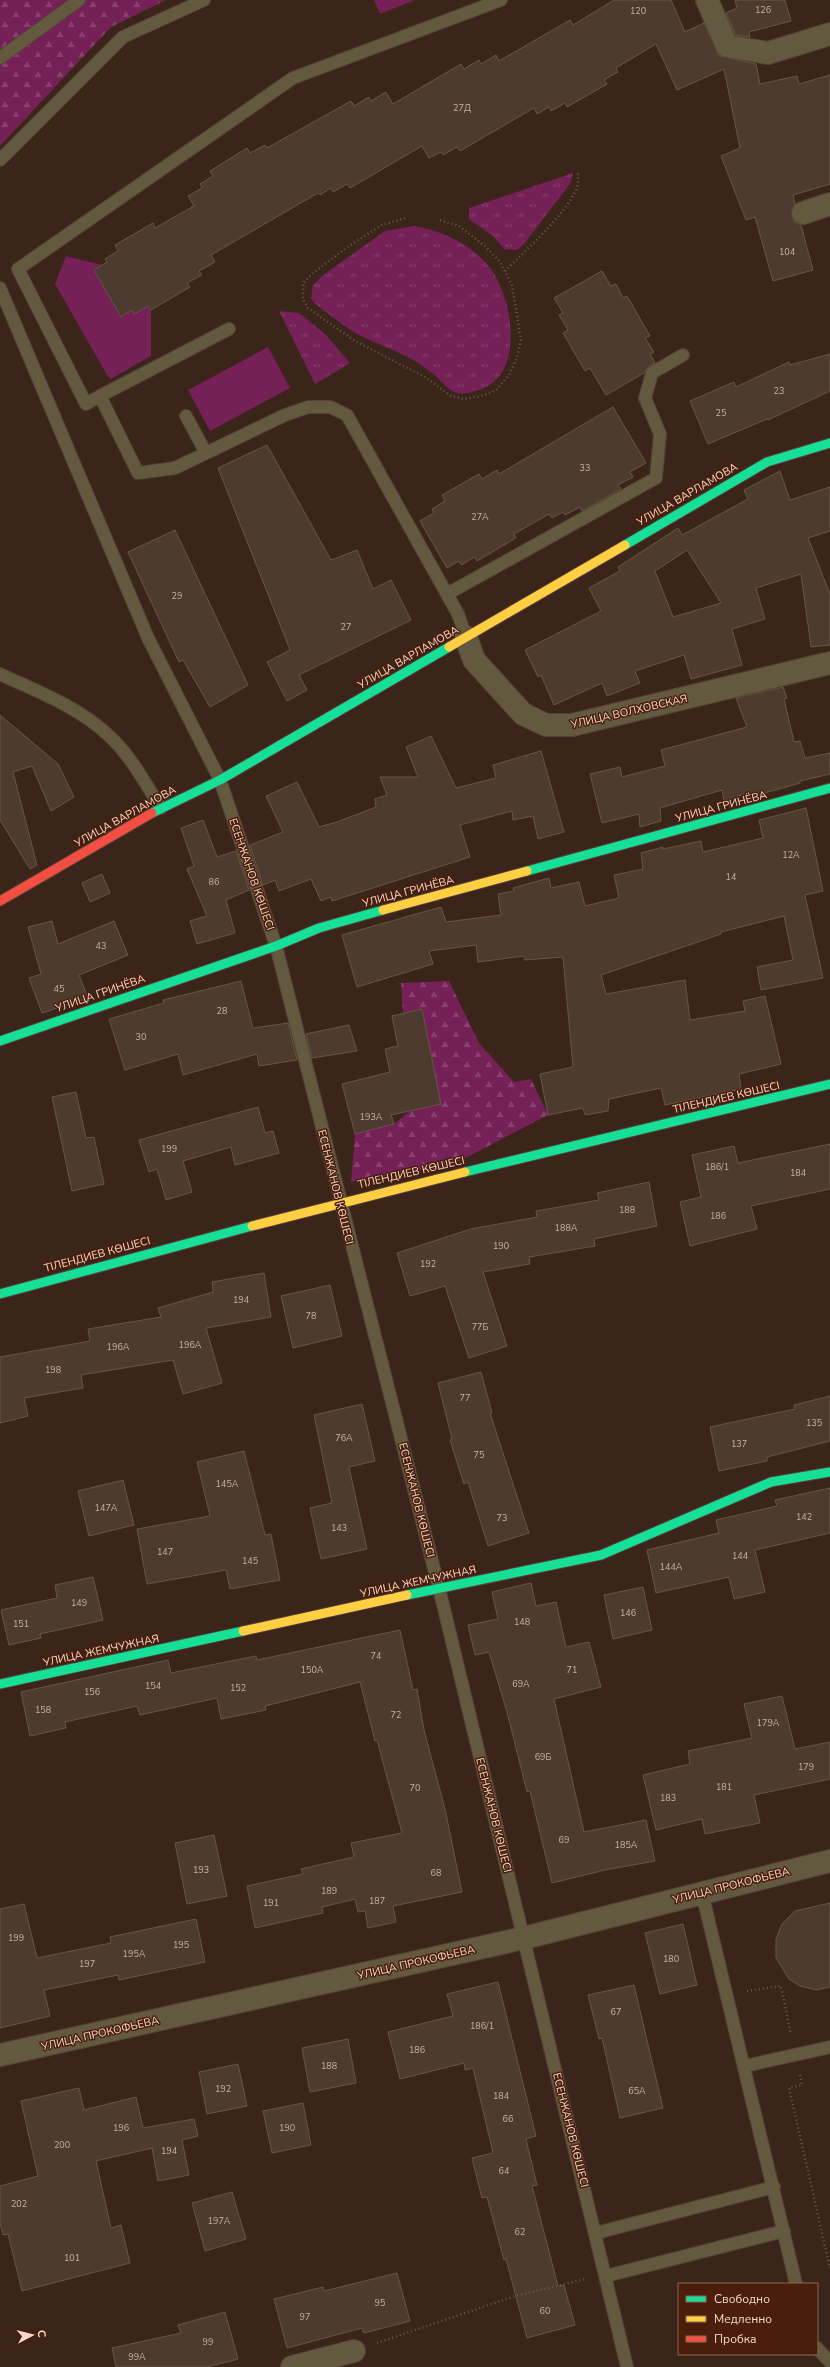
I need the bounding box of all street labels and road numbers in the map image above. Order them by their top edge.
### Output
street label: УЛИЦА ВАРЛАМОВА [633,459,740,530]
street label: УЛИЦА ВАРЛАМОВА [354,622,461,693]
street label: УЛИЦА ВОЛХОВСКАЯ [568,691,689,732]
street label: УЛИЦА ВАРЛАМОВА [71,782,179,851]
street label: УЛИЦА ГРИНЁВА [673,787,769,826]
street label: ЕСЕНЖАНОВ КӨШЕСІ [225,816,278,932]
street label: УЛИЦА ГРИНЁВА [360,872,456,911]
street label: УЛИЦА ГРИНЁВА [52,971,147,1016]
street label: ТІЛЕНДИЕВ КӨШЕСІ [671,1078,781,1117]
street label: ЕСЕНЖАНОВ КӨШЕСІ [314,1128,357,1246]
street label: ТІЛЕНДИЕВ КӨШЕСІ [356,1153,466,1192]
street label: ТІЛЕНДИЕВ КӨШЕСІ [42,1233,152,1276]
street label: ЕСЕНЖАНОВ КӨШЕСІ [395,1441,438,1559]
street label: УЛИЦА ЖЕМЧУЖНАЯ [358,1562,478,1601]
street label: УЛИЦА ЖЕМЧУЖНАЯ [41,1631,161,1670]
street label: ЕСЕНЖАНОВ КӨШЕСІ [472,1756,515,1874]
street label: УЛИЦА ПРОКОФЬЕВА [670,1864,791,1908]
street label: УЛИЦА ПРОКОФЬЕВА [355,1942,476,1984]
street label: УЛИЦА ПРОКОФЬЕВА [39,2013,160,2055]
street label: ЕСЕНЖАНОВ КӨШЕСІ [549,2071,592,2189]

